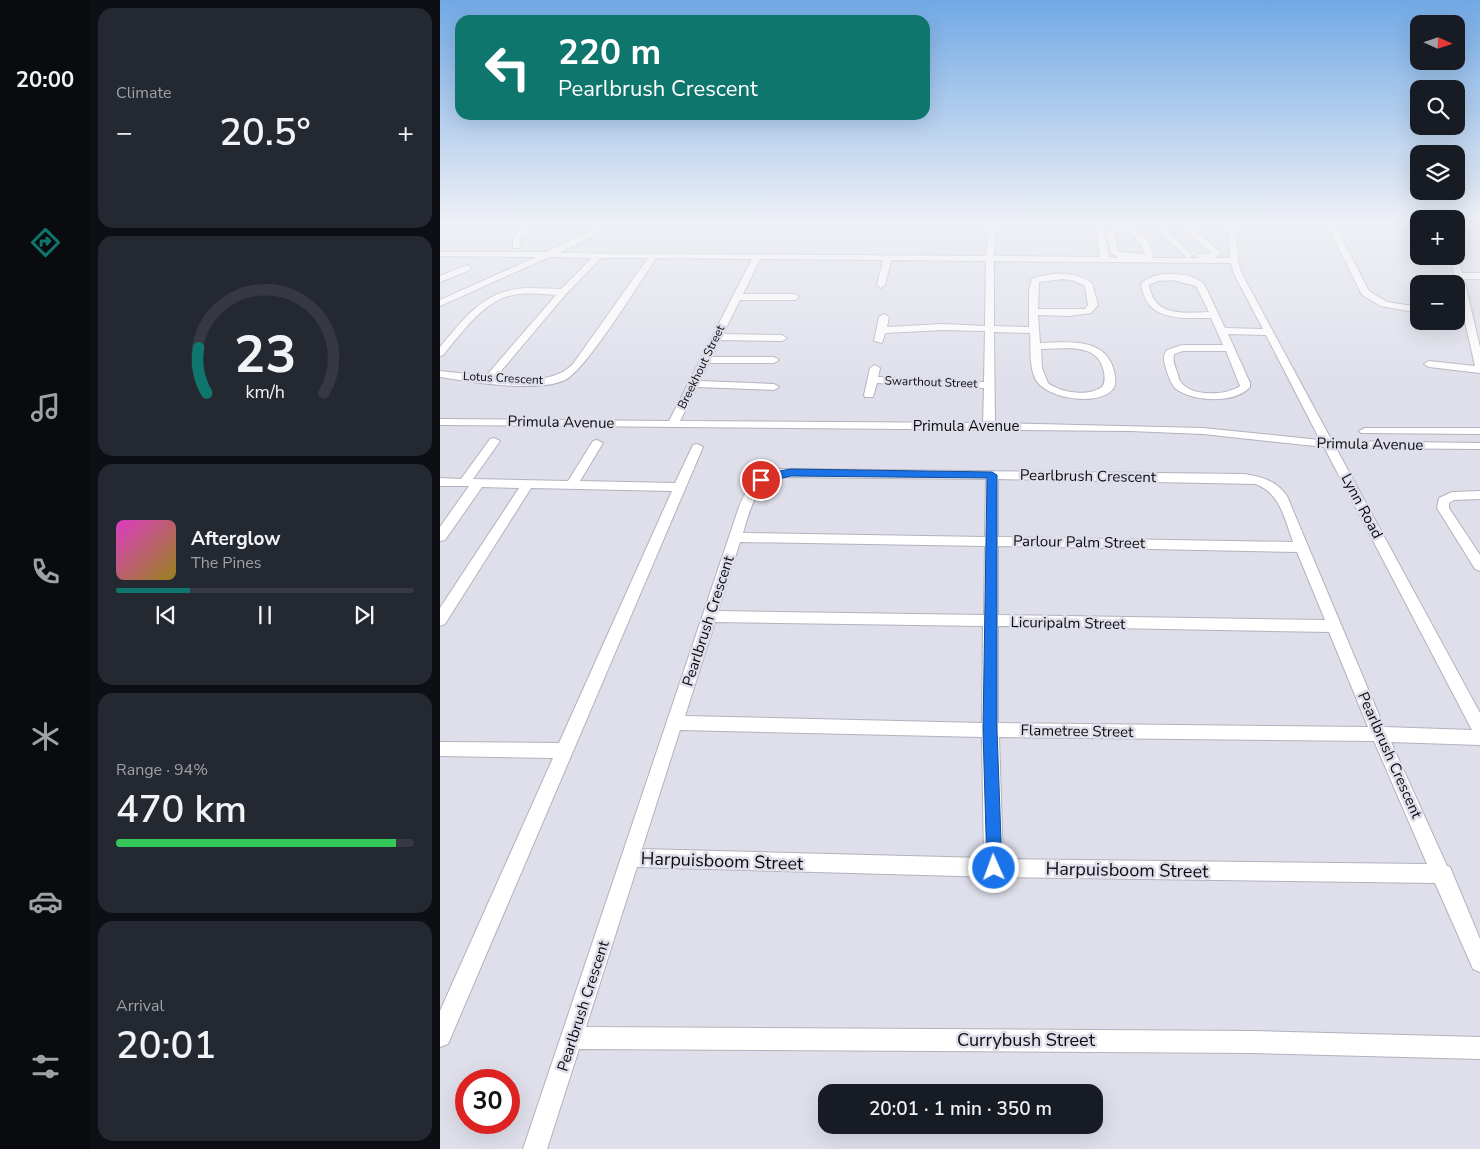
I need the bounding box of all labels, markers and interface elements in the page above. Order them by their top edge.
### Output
north arrow [1410,15,1465,70]
map controls [1410,15,1465,330]
text: 220 m [558,29,661,76]
icon: left [475,35,540,100]
text: 20:00 [16,65,74,95]
text: Pearlbrush Crescent [558,74,758,104]
button: search [1410,80,1465,135]
text: Climate [116,82,171,104]
text: 20.5° [219,107,311,158]
text: − [116,114,133,152]
text: + [397,114,414,152]
button: layers [1410,145,1465,200]
button: + [1410,210,1465,265]
icon: directions [28,225,63,260]
button: − [1410,275,1465,330]
text: 23 [234,319,296,390]
street label: Breekhout Street [674,322,729,412]
street label: Lotus Crescent [463,368,544,388]
street label: Swarthout Street [884,372,978,392]
text: km/h [245,380,285,404]
icon: music [28,390,63,425]
street label: Primula Avenue [507,411,615,433]
street label: Primula Avenue [913,416,1019,436]
street label: Primula Avenue [1316,433,1424,455]
pin [740,459,782,501]
street label: Pearlbrush Crescent [1020,465,1157,487]
icon: arrive [747,466,775,494]
street label: Lynn Road [1337,470,1387,542]
text: Afterglow [191,526,281,552]
street label: Parlour Palm Street [1013,531,1146,553]
text: The Pines [191,552,261,574]
street label: Pearlbrush Crescent [677,552,739,689]
icon: phone [28,554,63,589]
icon: previous [152,601,180,629]
icon: pause [251,601,279,629]
icon: next [350,601,378,629]
street label: Licuripalm Street [1011,612,1126,634]
street label: Pearlbrush Crescent [1353,689,1427,822]
icon: climate [28,719,63,754]
street label: Flametree Street [1020,720,1134,742]
text: Range · 94% [116,759,208,781]
text: 470 km [116,784,247,835]
position arrow [967,841,1019,893]
street label: Harpuisboom Street [640,846,804,876]
street label: Harpuisboom Street [1045,857,1209,883]
icon: car [28,884,63,919]
street label: Pearlbrush Crescent [552,937,614,1074]
text: Arrival [116,995,164,1017]
text: 20:01 [116,1020,216,1071]
street label: Currybush Street [957,1028,1096,1052]
icon: filters [28,1049,63,1084]
speed limit sign: 30 [455,1069,520,1134]
text: 20:01 · 1 min · 350 m [869,1096,1052,1122]

